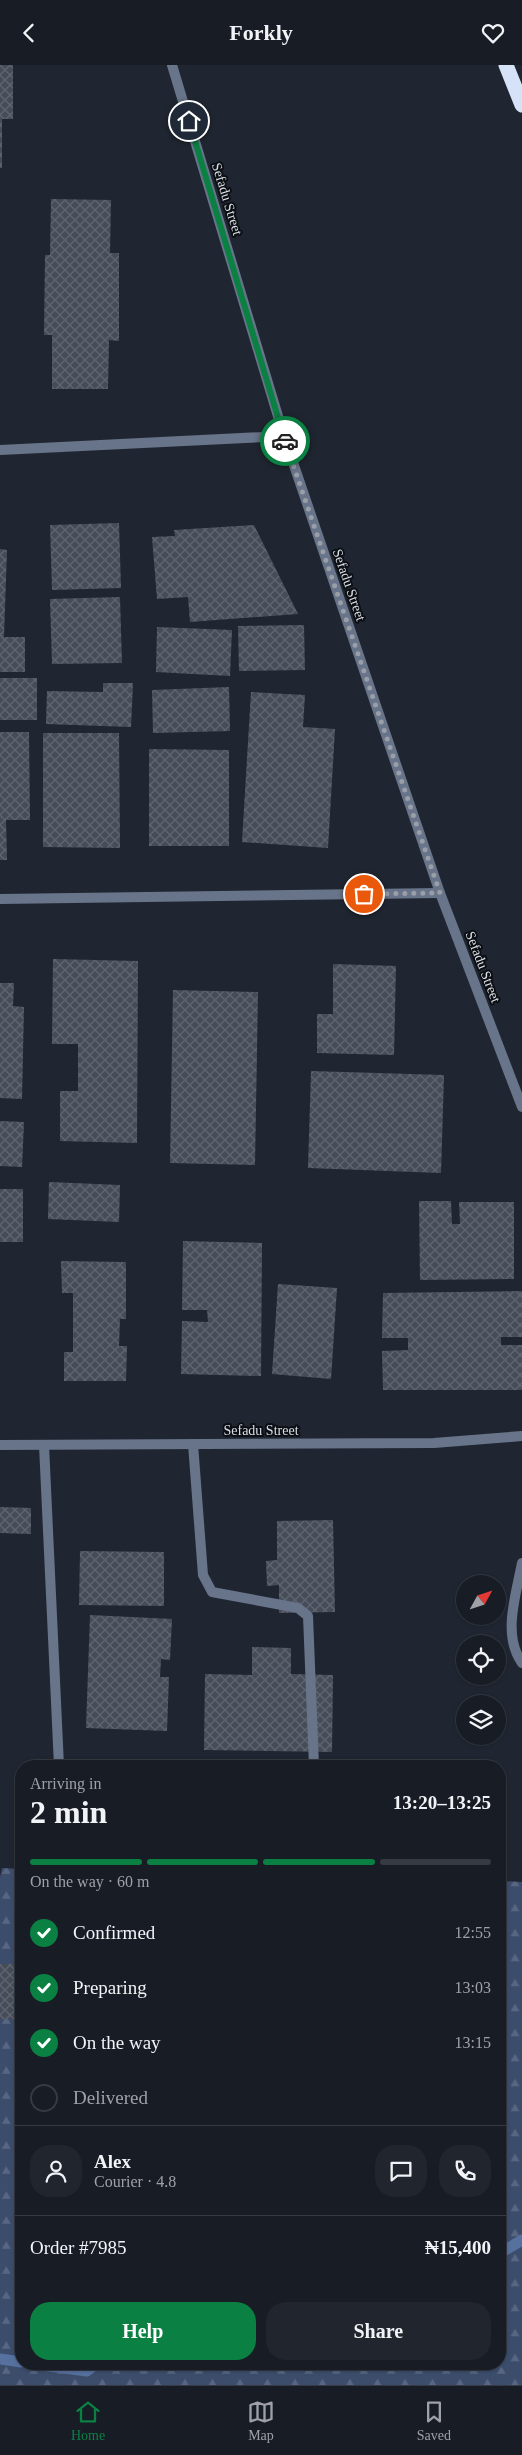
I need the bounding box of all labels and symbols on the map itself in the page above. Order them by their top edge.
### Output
pin [168,100,210,142]
street label: Sefadu Street [209,161,245,237]
courier [260,416,310,466]
street label: Sefadu Street [330,547,368,623]
pin [343,873,385,915]
street label: Sefadu Street [463,929,503,1005]
street label: Sefadu Street [223,1423,299,1438]
north arrow [456,1575,506,1625]

